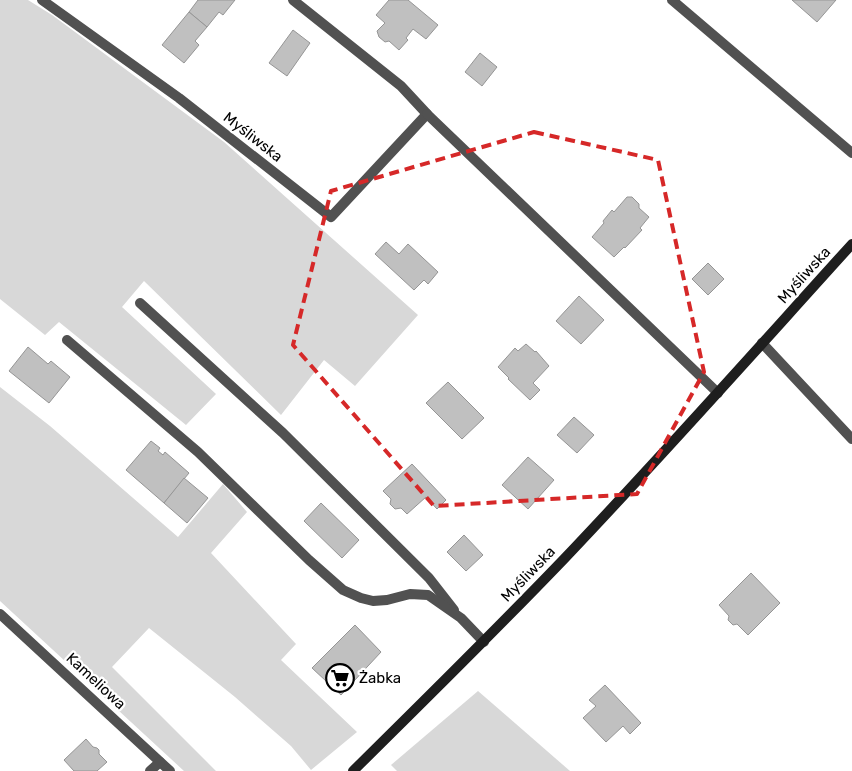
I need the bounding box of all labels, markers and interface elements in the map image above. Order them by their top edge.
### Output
street label: Myśliwska [220,108,286,166]
street label: Myśliwska [774,243,834,307]
street label: Myśliwska [497,542,559,606]
street label: Kameliowa [63,649,129,713]
supermarket icon: Żabka [325,663,355,693]
place label: Żabka [359,669,401,687]

